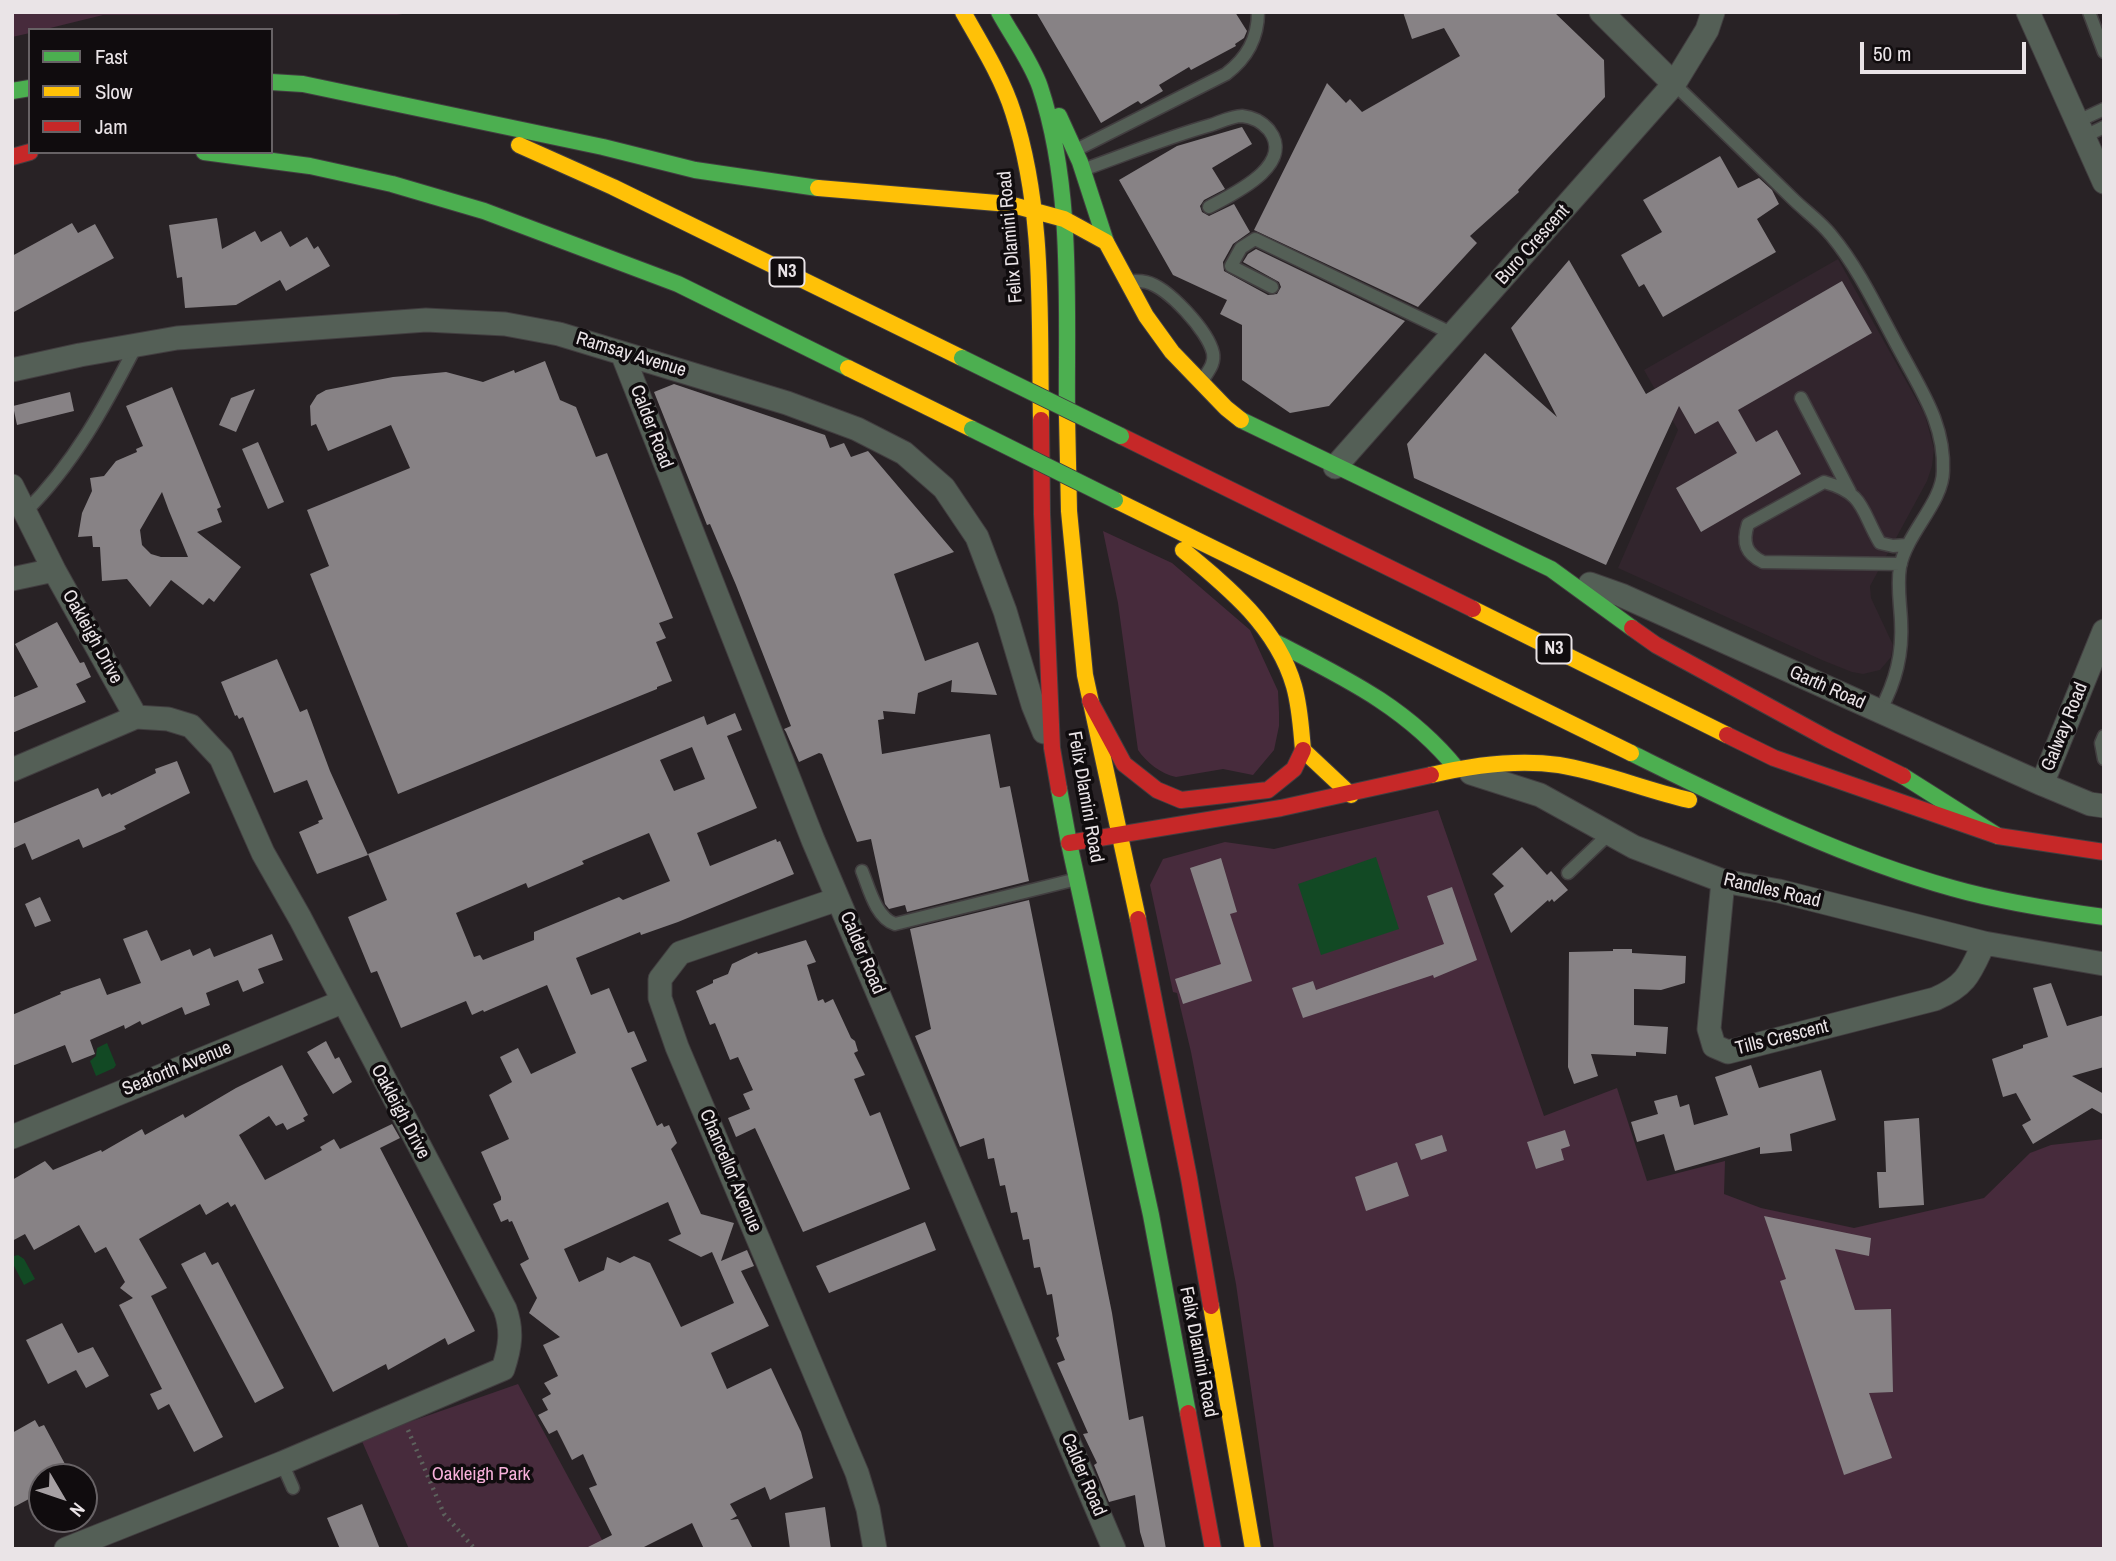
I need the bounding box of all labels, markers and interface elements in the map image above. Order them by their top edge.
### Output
legend [28,28,273,154]
scale bar [1864,28,2030,72]
text: 50 m [1873,39,1911,68]
text: Fast [95,42,128,71]
text: Slow [95,77,132,106]
text: Jam [95,112,128,141]
street label: Felix Dlamini Road [994,170,1028,304]
street label: Buro Crescent [1491,200,1575,290]
road number: N3 [770,258,804,286]
street label: Ramsay Avenue [573,327,689,383]
street label: Calder Road [625,382,677,472]
street label: Oakleigh Drive [57,586,127,688]
road number: N3 [1536,634,1572,664]
street label: Garth Road [1786,661,1868,715]
street label: Galway Road [2037,679,2093,775]
street label: Felix Dlamini Road [1062,730,1108,864]
street label: Randles Road [1721,869,1823,913]
street label: Calder Road [834,908,890,998]
street label: Tills Crescent [1733,1015,1831,1061]
street label: Seaforth Avenue [119,1037,235,1101]
street label: Oakleigh Drive [366,1061,434,1163]
street label: Chancellor Avenue [694,1106,766,1236]
street label: Felix Dlamini Road [1174,1285,1222,1419]
street label: Calder Road [1055,1430,1111,1520]
north arrow [28,1463,98,1533]
park label: Oakleigh Park [432,1464,530,1486]
text: N [64,1497,91,1523]

